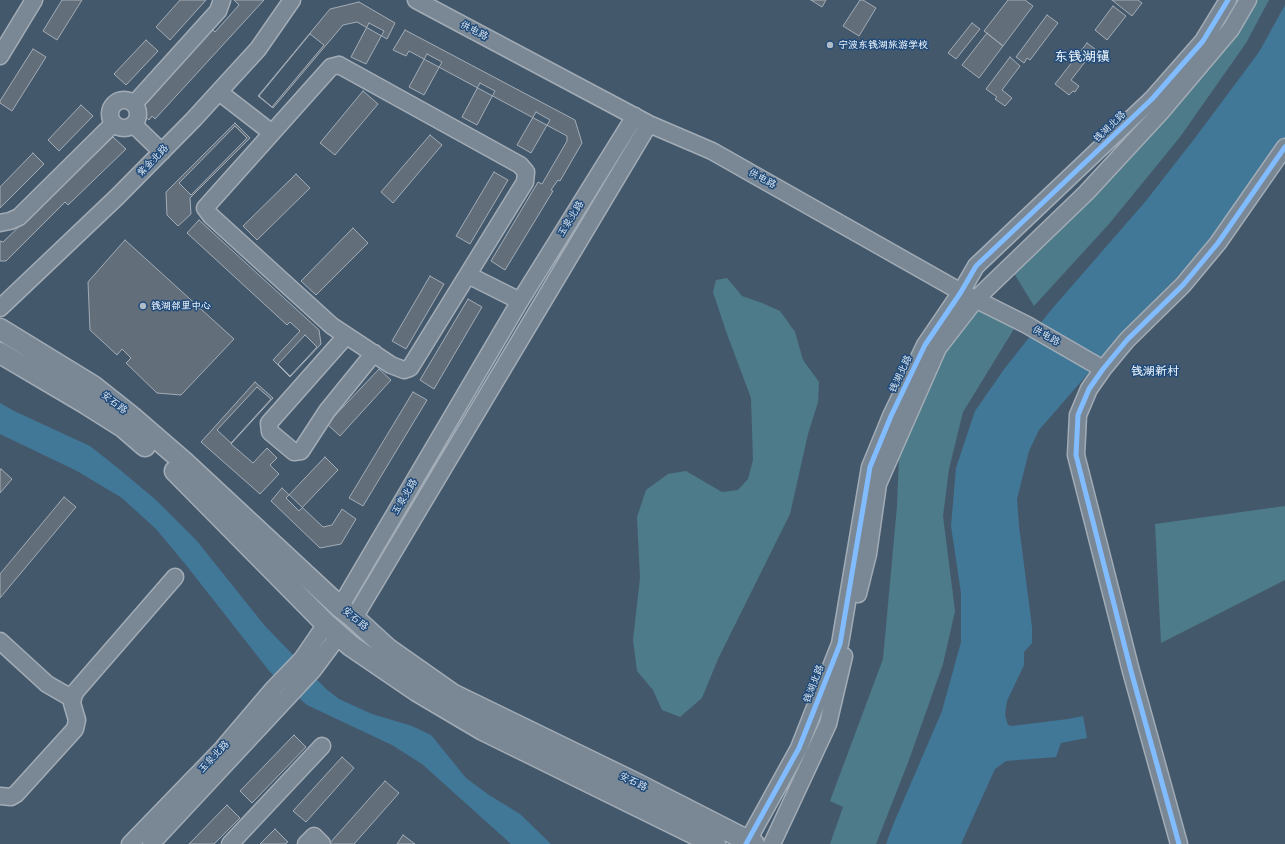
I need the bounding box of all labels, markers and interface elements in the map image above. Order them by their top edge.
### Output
street label: 供电路 [458,19,490,43]
place label: 宁波东钱湖旅游学校 [838,39,928,51]
marker: 宁波东钱湖旅游学校 [825,40,835,50]
district label: 东钱湖镇 [1054,49,1110,65]
street label: 钱湖北路 [1091,109,1129,145]
street label: 紫金北路 [135,142,171,180]
street label: 供电路 [746,166,778,192]
street label: 玉泉北路 [555,199,587,239]
place label: 钱湖邻里中心 [151,300,211,312]
marker: 钱湖邻里中心 [138,301,148,311]
street label: 供电路 [1030,323,1062,349]
street label: 钱湖北路 [887,353,915,395]
district label: 钱湖新村 [1131,365,1179,379]
street label: 安石路 [98,389,130,417]
street label: 玉泉北路 [390,477,420,517]
street label: 安石路 [340,605,370,633]
street label: 钱湖北路 [801,663,827,705]
street label: 玉泉北路 [196,738,232,776]
street label: 安石路 [617,770,649,794]

